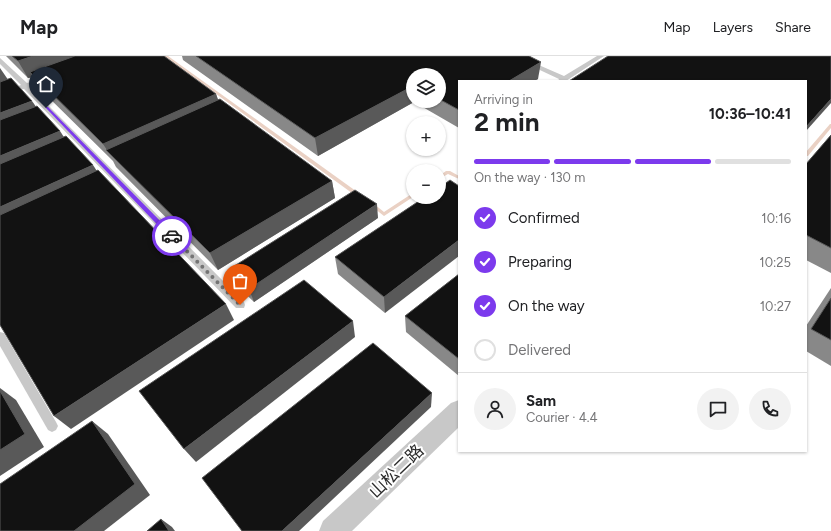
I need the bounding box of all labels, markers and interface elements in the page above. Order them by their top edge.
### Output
text: Map [20,16,58,39]
text: Map [663,19,691,36]
text: Layers [713,19,753,36]
text: Share [775,19,811,36]
pin [29,67,63,108]
map controls [406,68,446,204]
button: layers [406,68,446,108]
icon: home [35,73,57,95]
text: Arriving in [474,92,533,107]
text: 10:36–10:41 [709,105,791,123]
text: 2 min [474,106,540,138]
button: + [406,116,446,156]
button: − [406,164,446,204]
text: On the way · 130 m [474,170,585,185]
icon: check [474,207,496,229]
text: Confirmed [508,209,580,227]
text: 10:16 [761,211,791,226]
courier [152,216,192,256]
icon: car [161,225,183,247]
icon: check [474,251,496,273]
text: Preparing [508,253,572,271]
text: 10:25 [759,255,791,270]
pin [223,264,257,305]
icon: bag [229,270,251,292]
icon: check [474,295,496,317]
text: On the way [508,297,585,315]
text: 10:27 [760,299,791,314]
text: Delivered [508,341,571,359]
button: person [474,388,516,430]
button: chat [697,388,739,430]
button: phone [749,388,791,430]
text: Sam [526,392,556,410]
text: Courier · 4.4 [526,410,598,425]
street label: 山松二路 [365,440,427,502]

